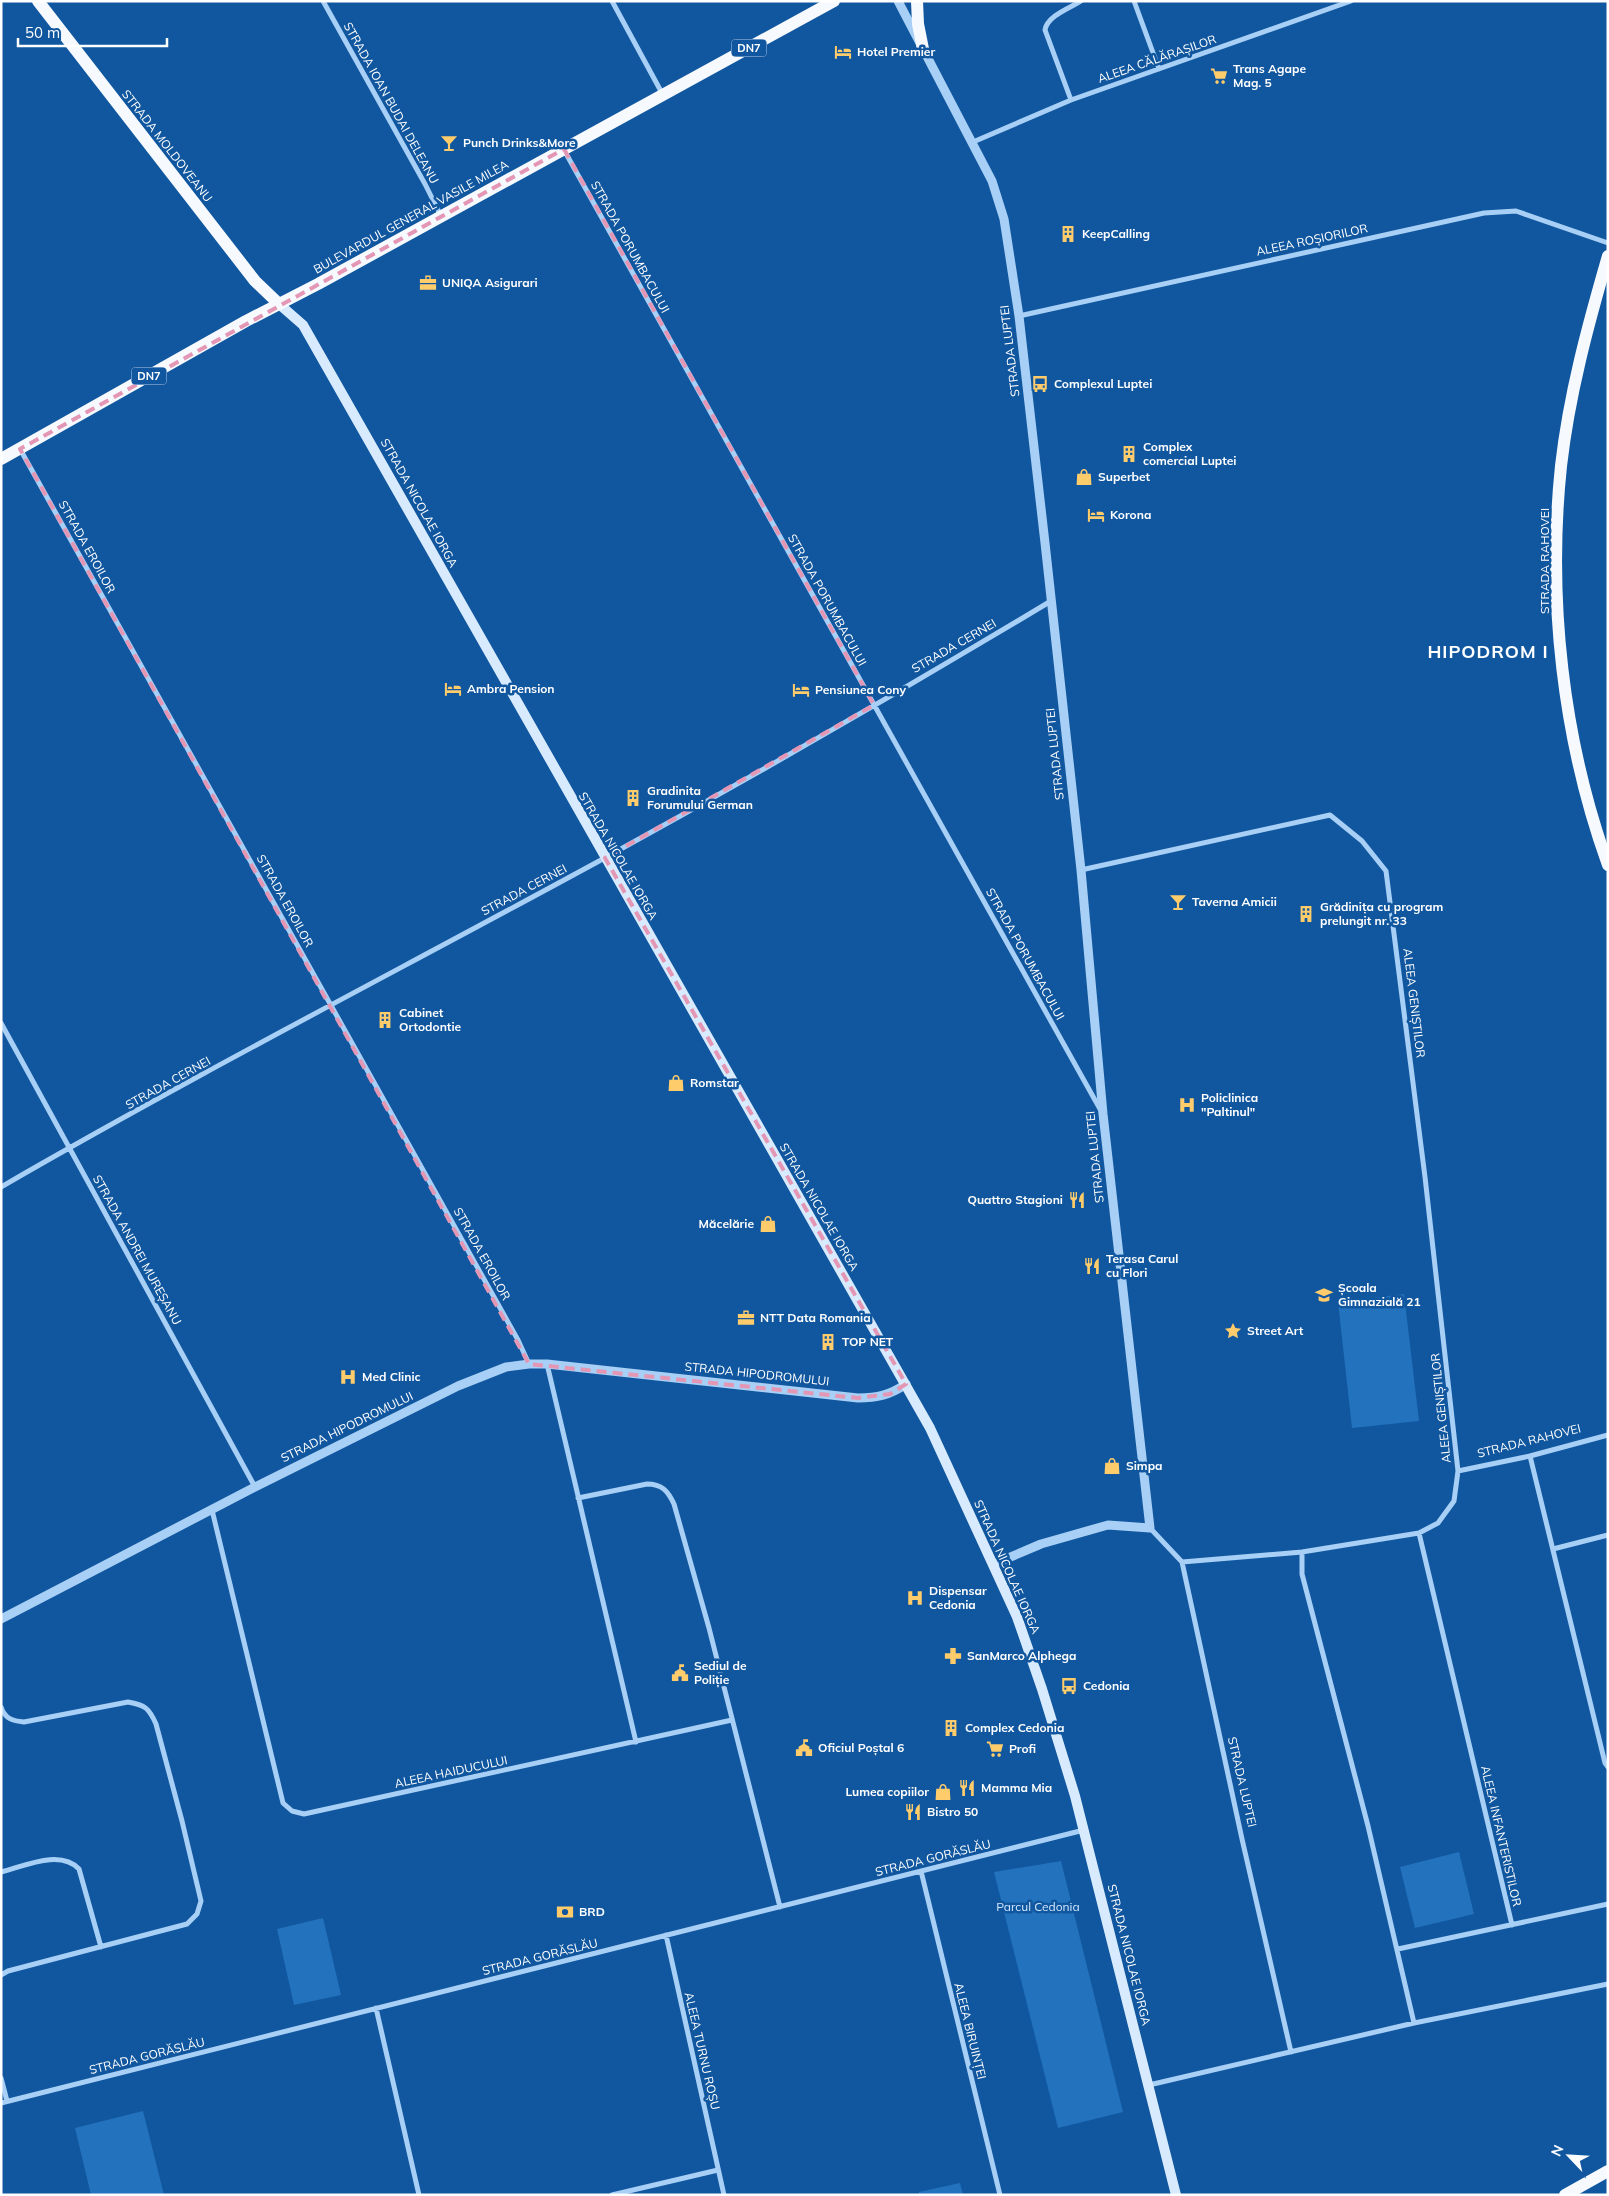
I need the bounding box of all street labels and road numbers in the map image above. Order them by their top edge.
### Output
street label: STRADA IOAN BUDAI DELEANU [341,19,442,186]
street label: ALEEA CĂLĂRAȘILOR [1096,31,1218,87]
road number: DN7 [732,40,766,56]
street label: STRADA MOLDOVEANU [119,87,216,205]
street label: BULEVARDUL GENERAL VASILE MILEA [311,156,511,277]
street label: STRADA PORUMBACULUI [588,178,673,315]
street label: ALEEA ROȘIORILOR [1255,220,1369,260]
street label: STRADA LUPTEI [996,304,1023,398]
road number: DN7 [132,368,166,384]
street label: STRADA NICOLAE IORGA [378,436,461,570]
street label: STRADA EROILOR [56,498,119,596]
street label: STRADA RAHOVEI [1537,508,1552,614]
street label: STRADA PORUMBACULUI [785,531,870,668]
street label: STRADA CERNEI [909,615,999,676]
street label: STRADA LUPTEI [1042,707,1067,801]
street label: STRADA NICOLAE IORGA [576,789,661,922]
street label: STRADA EROILOR [254,852,317,950]
street label: STRADA CERNEI [478,861,569,918]
street label: STRADA PORUMBACULUI [983,885,1068,1022]
street label: ALEEA GENIȘTILOR [1399,947,1429,1059]
street label: STRADA CERNEI [123,1053,213,1112]
street label: STRADA LUPTEI [1082,1110,1107,1204]
street label: STRADA NICOLAE IORGA [777,1140,862,1273]
street label: STRADA ANDREI MUREȘANU [89,1172,185,1328]
street label: STRADA EROILOR [451,1205,514,1303]
street label: ALEEA GENIȘTILOR [1427,1352,1455,1464]
street label: STRADA HIPODROMULUI [684,1358,830,1389]
street label: STRADA HIPODROMULUI [278,1388,415,1465]
street label: STRADA RAHOVEI [1476,1420,1582,1461]
street label: STRADA NICOLAE IORGA [971,1497,1044,1636]
street label: STRADA LUPTEI [1225,1735,1260,1829]
street label: ALEEA HAIDUCULUI [393,1752,509,1791]
street label: ALEEA INFANTERISTILOR [1478,1764,1525,1908]
street label: STRADA GORĂSLĂU [874,1836,992,1879]
street label: STRADA NICOLAE IORGA [1105,1883,1154,2027]
street label: STRADA GORĂSLĂU [481,1935,599,1978]
street label: ALEEA BIRUINȚEI [950,1981,990,2081]
street label: ALEEA TURNU ROȘU [681,1991,723,2111]
street label: STRADA GORĂSLĂU [88,2034,206,2077]

